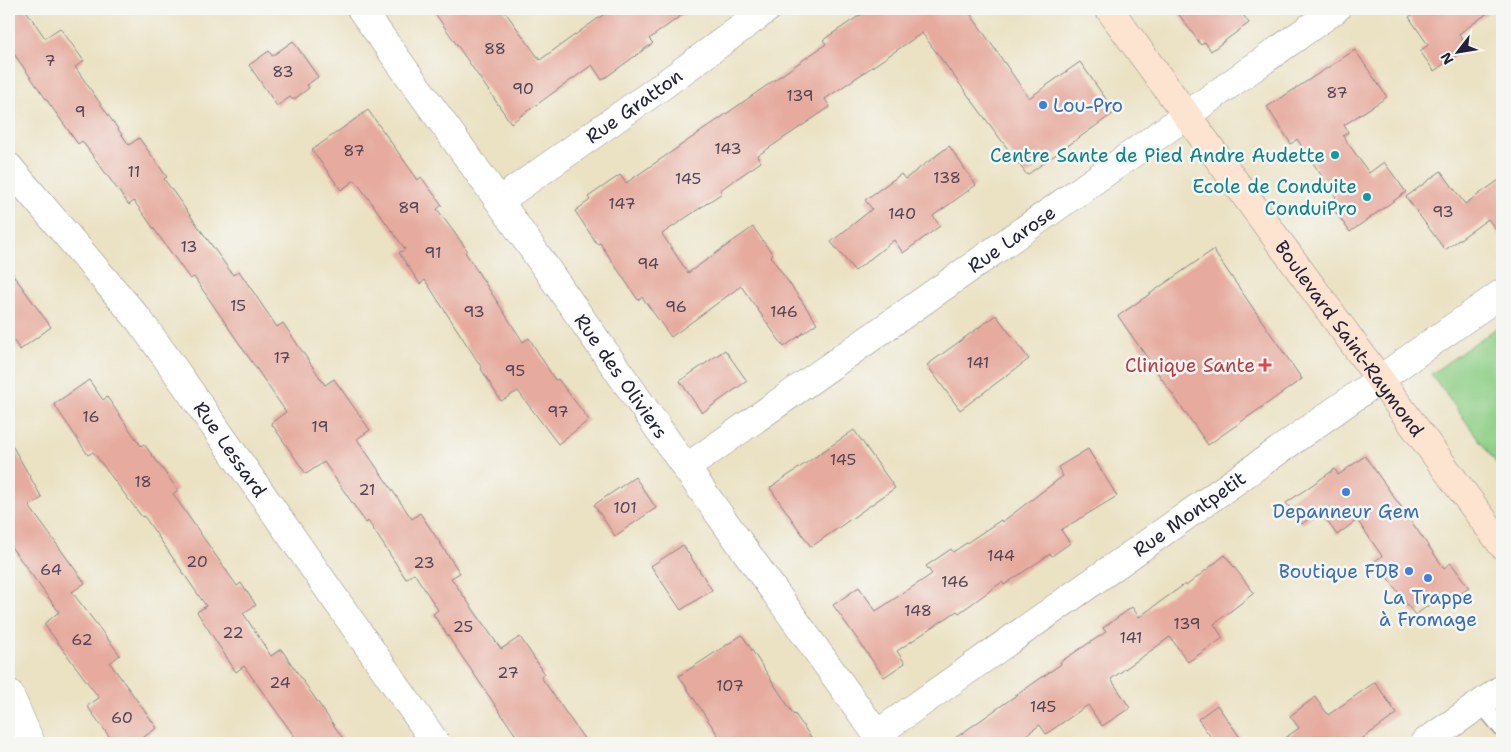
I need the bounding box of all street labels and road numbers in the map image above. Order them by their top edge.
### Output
street label: Rue Gratton [580,63,687,149]
street label: Rue Larose [963,199,1060,278]
street label: Boulevard Saint-Raymond [1270,235,1430,442]
street label: Rue des Oliviers [569,309,674,443]
street label: Rue Lessard [188,396,273,502]
street label: Rue Montpetit [1128,465,1251,562]

